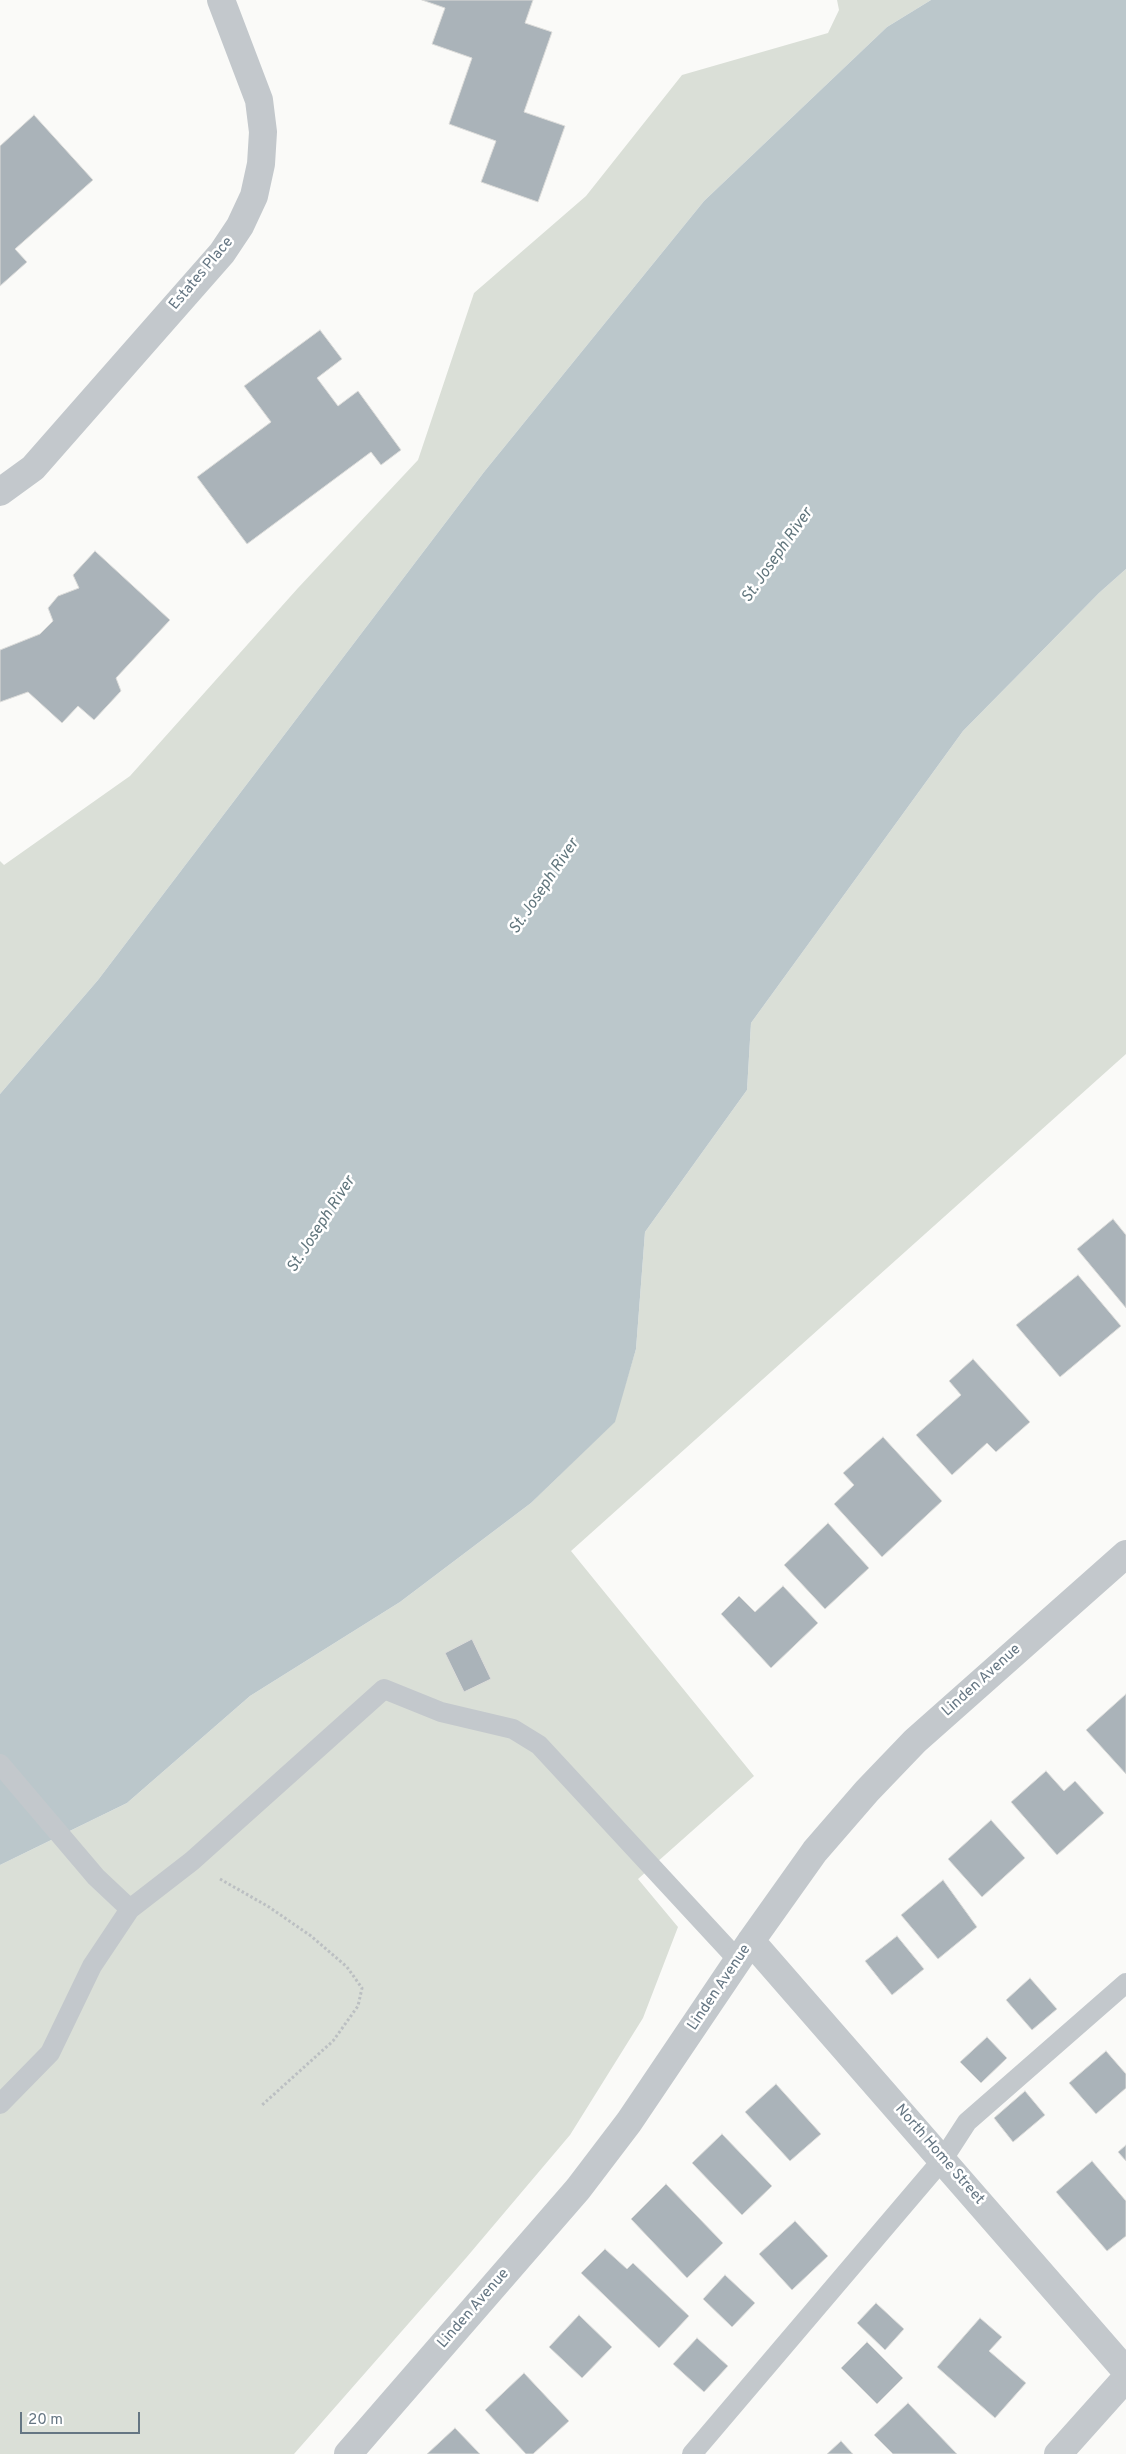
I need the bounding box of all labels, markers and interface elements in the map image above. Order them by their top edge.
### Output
street label: Estates Place [166,234,238,314]
water label: St. Joseph River [738,505,818,607]
water label: St. Joseph River [506,836,584,938]
water label: St. Joseph River [284,1173,360,1277]
street label: Linden Avenue [939,1641,1025,1721]
street label: Linden Avenue [685,1942,755,2034]
street label: North Home Street [891,2101,987,2209]
street label: Linden Avenue [435,2265,513,2353]
scale bar [22,2402,142,2434]
text: 20 m [28,2411,63,2430]

